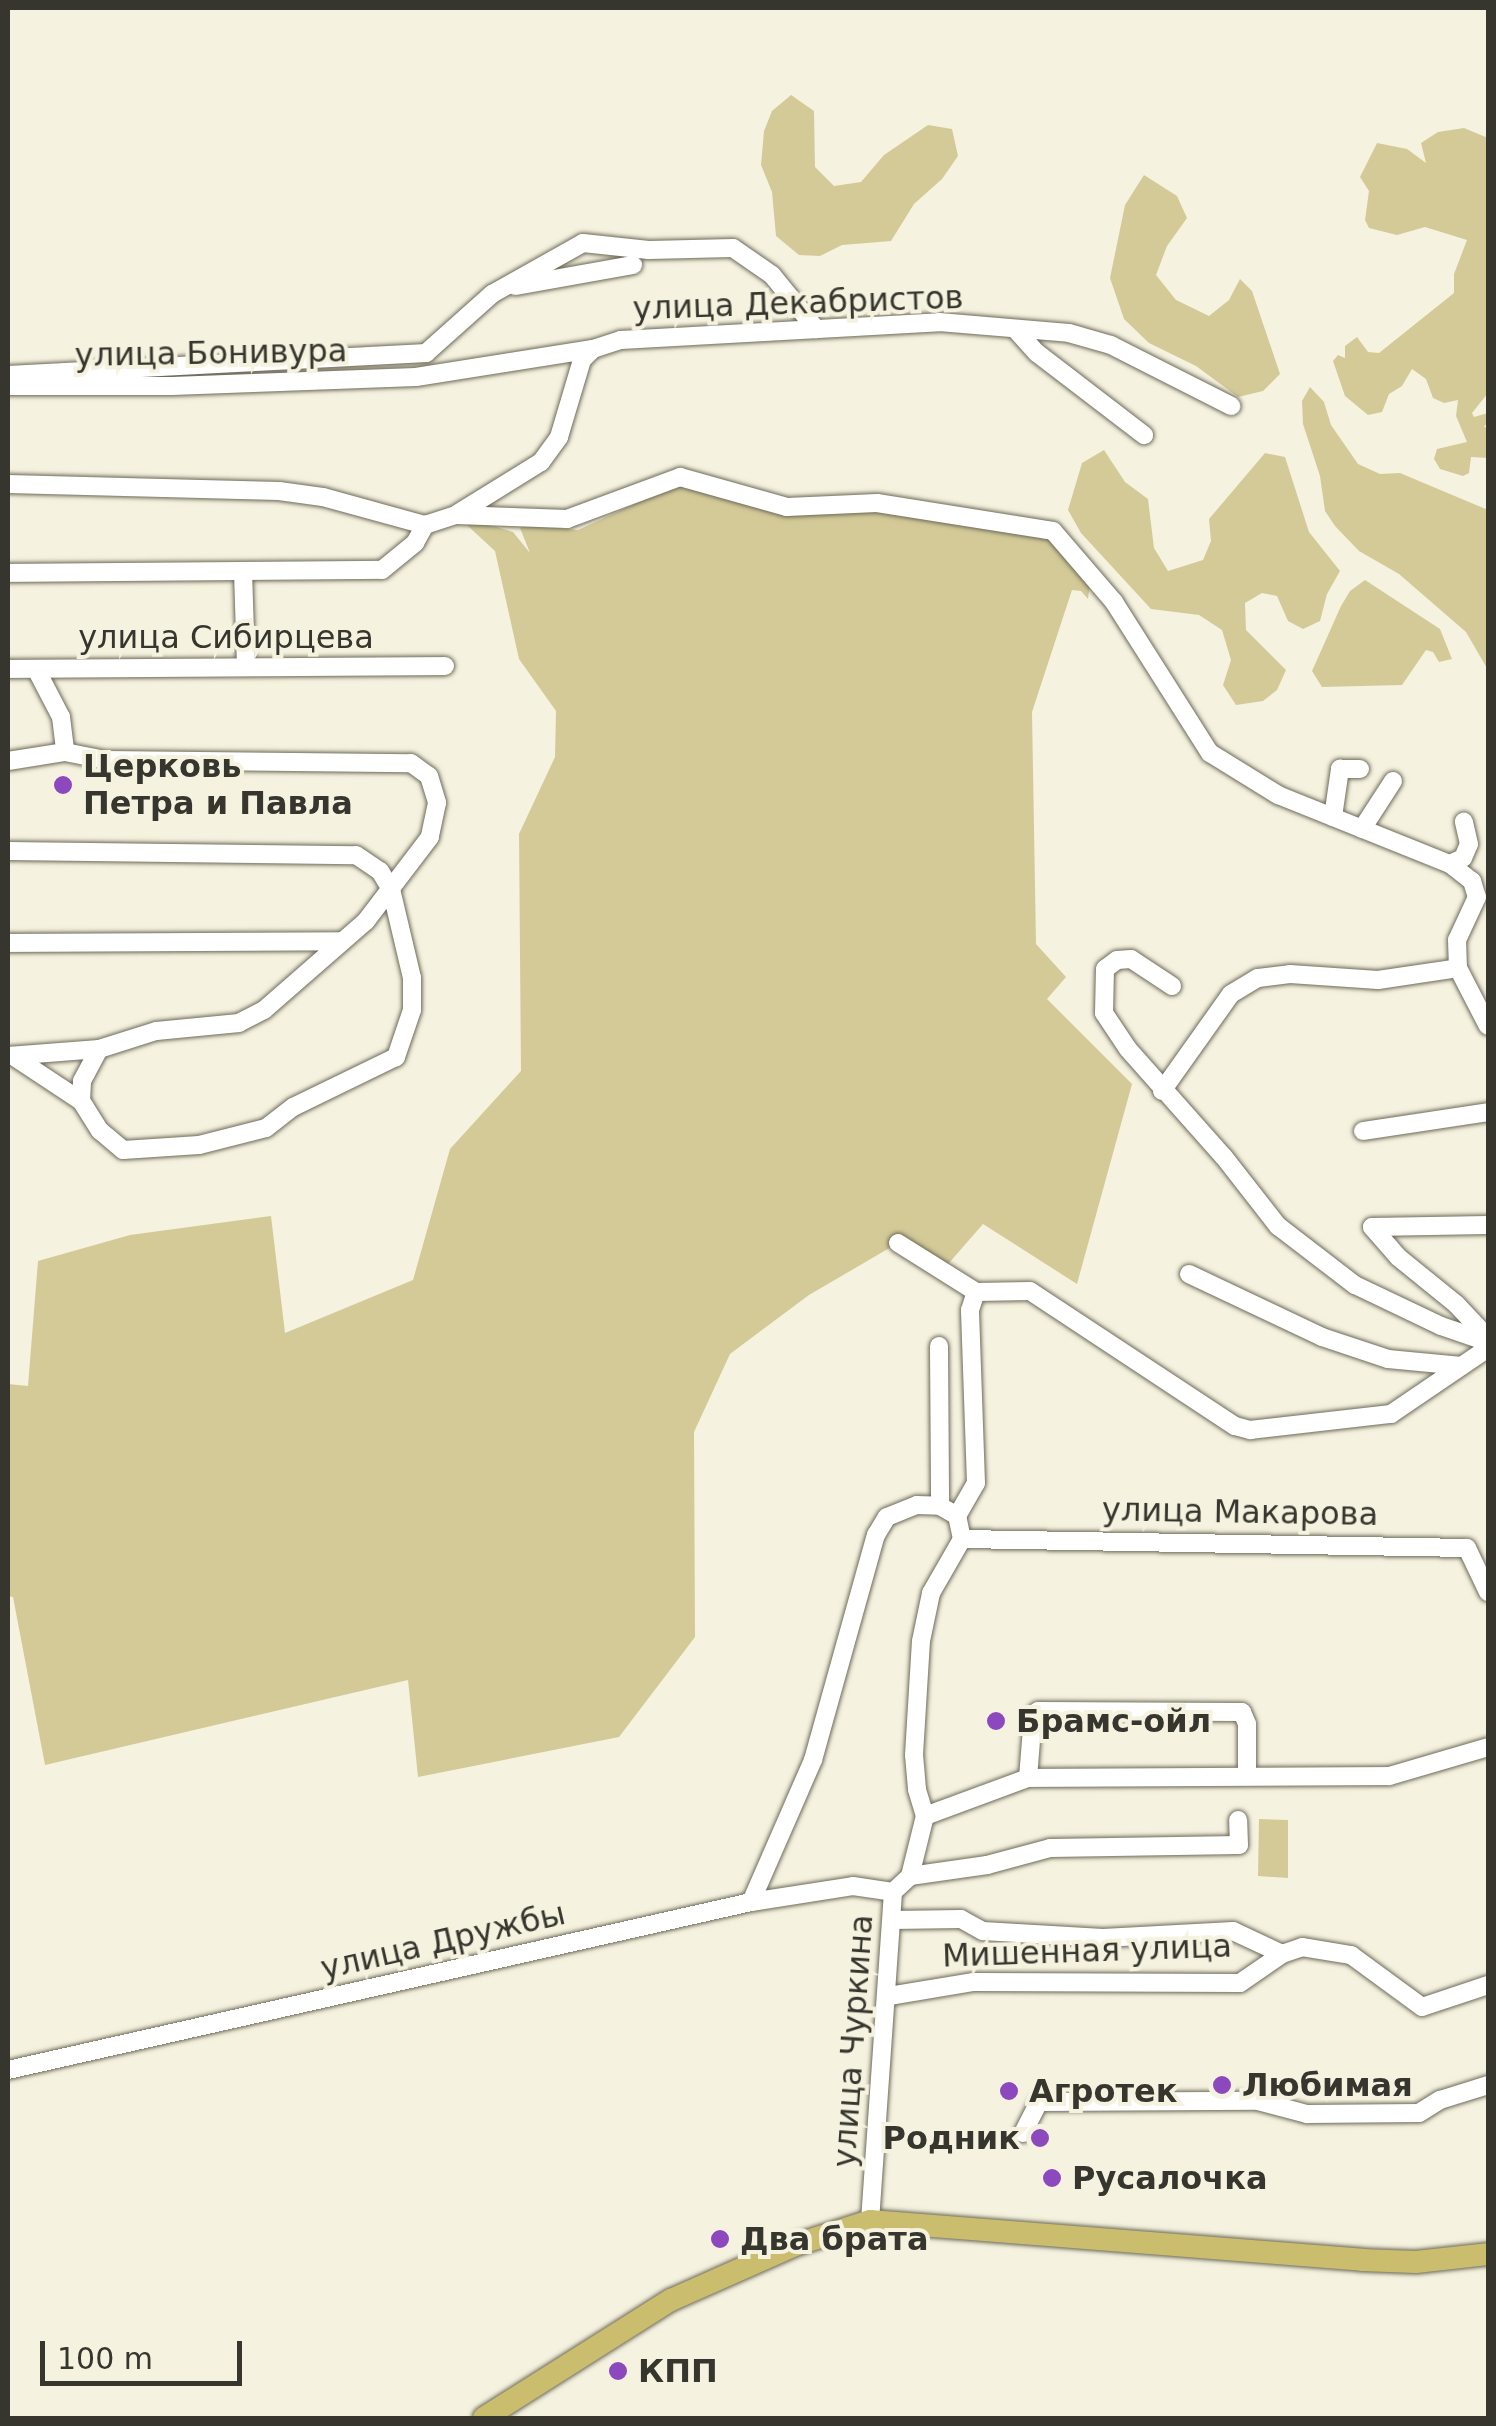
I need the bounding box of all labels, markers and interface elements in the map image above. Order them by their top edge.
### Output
street label: улица Декабристов [632,278,964,328]
street label: улица Бонивура [74,331,348,375]
street label: улица Сибирцева [78,618,374,656]
place label: Церковь Петра и Павла [83,748,353,823]
marker: Церковь Петра и Павла [52,774,74,796]
street label: улица Макарова [1102,1490,1378,1534]
place label: Брамс-ойл [1016,1702,1211,1740]
marker: Брамс-ойл [985,1710,1007,1732]
street label: улица Дружбы [317,1894,569,1988]
street label: улица Чуркина [825,1913,881,2169]
street label: Мишенная улица [942,1927,1232,1975]
place label: Любимая [1242,2066,1413,2104]
place label: Агротек [1029,2072,1177,2110]
marker: Любимая [1211,2074,1233,2096]
marker: Агротек [998,2080,1020,2102]
place label: Родник [882,2119,1020,2157]
marker: Родник [1029,2127,1051,2149]
place label: Русалочка [1072,2159,1268,2197]
marker: Русалочка [1041,2167,1063,2189]
place label: Два брата [740,2220,928,2258]
marker: Два брата [709,2228,731,2250]
scale bar [45,2321,248,2383]
text: 100 m [57,2341,153,2376]
place label: КПП [638,2352,718,2390]
marker: КПП [607,2360,629,2382]

